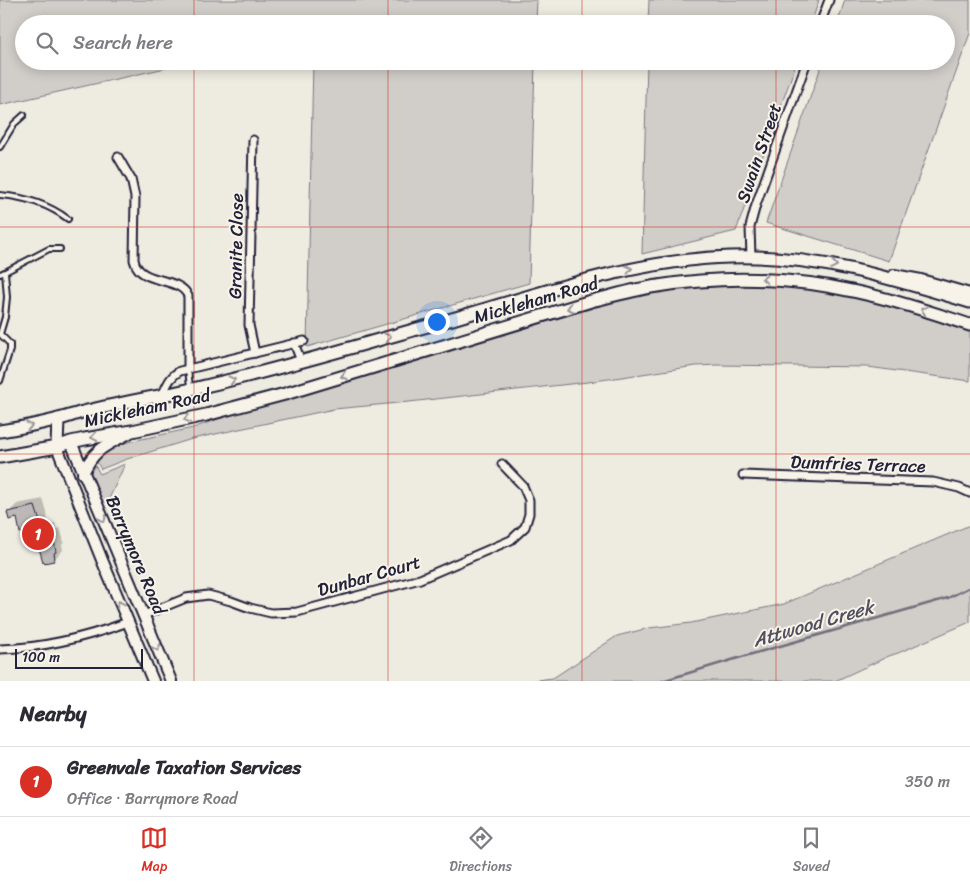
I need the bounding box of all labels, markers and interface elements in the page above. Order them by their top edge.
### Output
search box [15,15,955,70]
text: Search here [73,26,173,59]
icon: search [33,29,61,57]
street label: Swain Street [727,99,791,207]
street label: Granite Close [219,193,253,299]
one-way arrow [830,260,839,270]
one-way arrow [624,264,633,275]
street label: Mickleham Road [470,267,603,333]
one-way arrow [760,274,768,284]
one-way arrow [567,302,575,312]
one-way arrow [920,306,928,316]
your location [424,309,450,335]
one-way arrow [384,332,392,342]
one-way arrow [340,370,348,380]
one-way arrow [227,375,236,386]
street label: Mickleham Road [81,379,214,437]
one-way arrow [183,413,192,424]
one-way arrow [25,421,34,431]
one-way arrow [90,432,99,442]
street label: Dumfries Terrace [790,446,926,482]
street label: Barrymore Road [97,490,176,621]
one-way arrow [96,514,107,523]
pin: 1 [22,515,54,553]
street label: Dunbar Court [314,546,424,606]
water label: Attwood Creek [748,590,880,657]
one-way arrow [116,600,127,609]
one-way arrow [151,643,162,652]
text: 100 m [22,645,60,670]
scale bar [15,646,142,669]
text: Nearby [20,695,86,733]
text: Greenvale Taxation Services [67,751,301,784]
text: 1 [33,767,39,796]
text: 350 m [905,767,950,796]
text: Office · Barrymore Road [67,784,237,813]
tab: Map [140,824,168,879]
tab: Directions [449,824,512,879]
tab: Saved [793,824,830,879]

